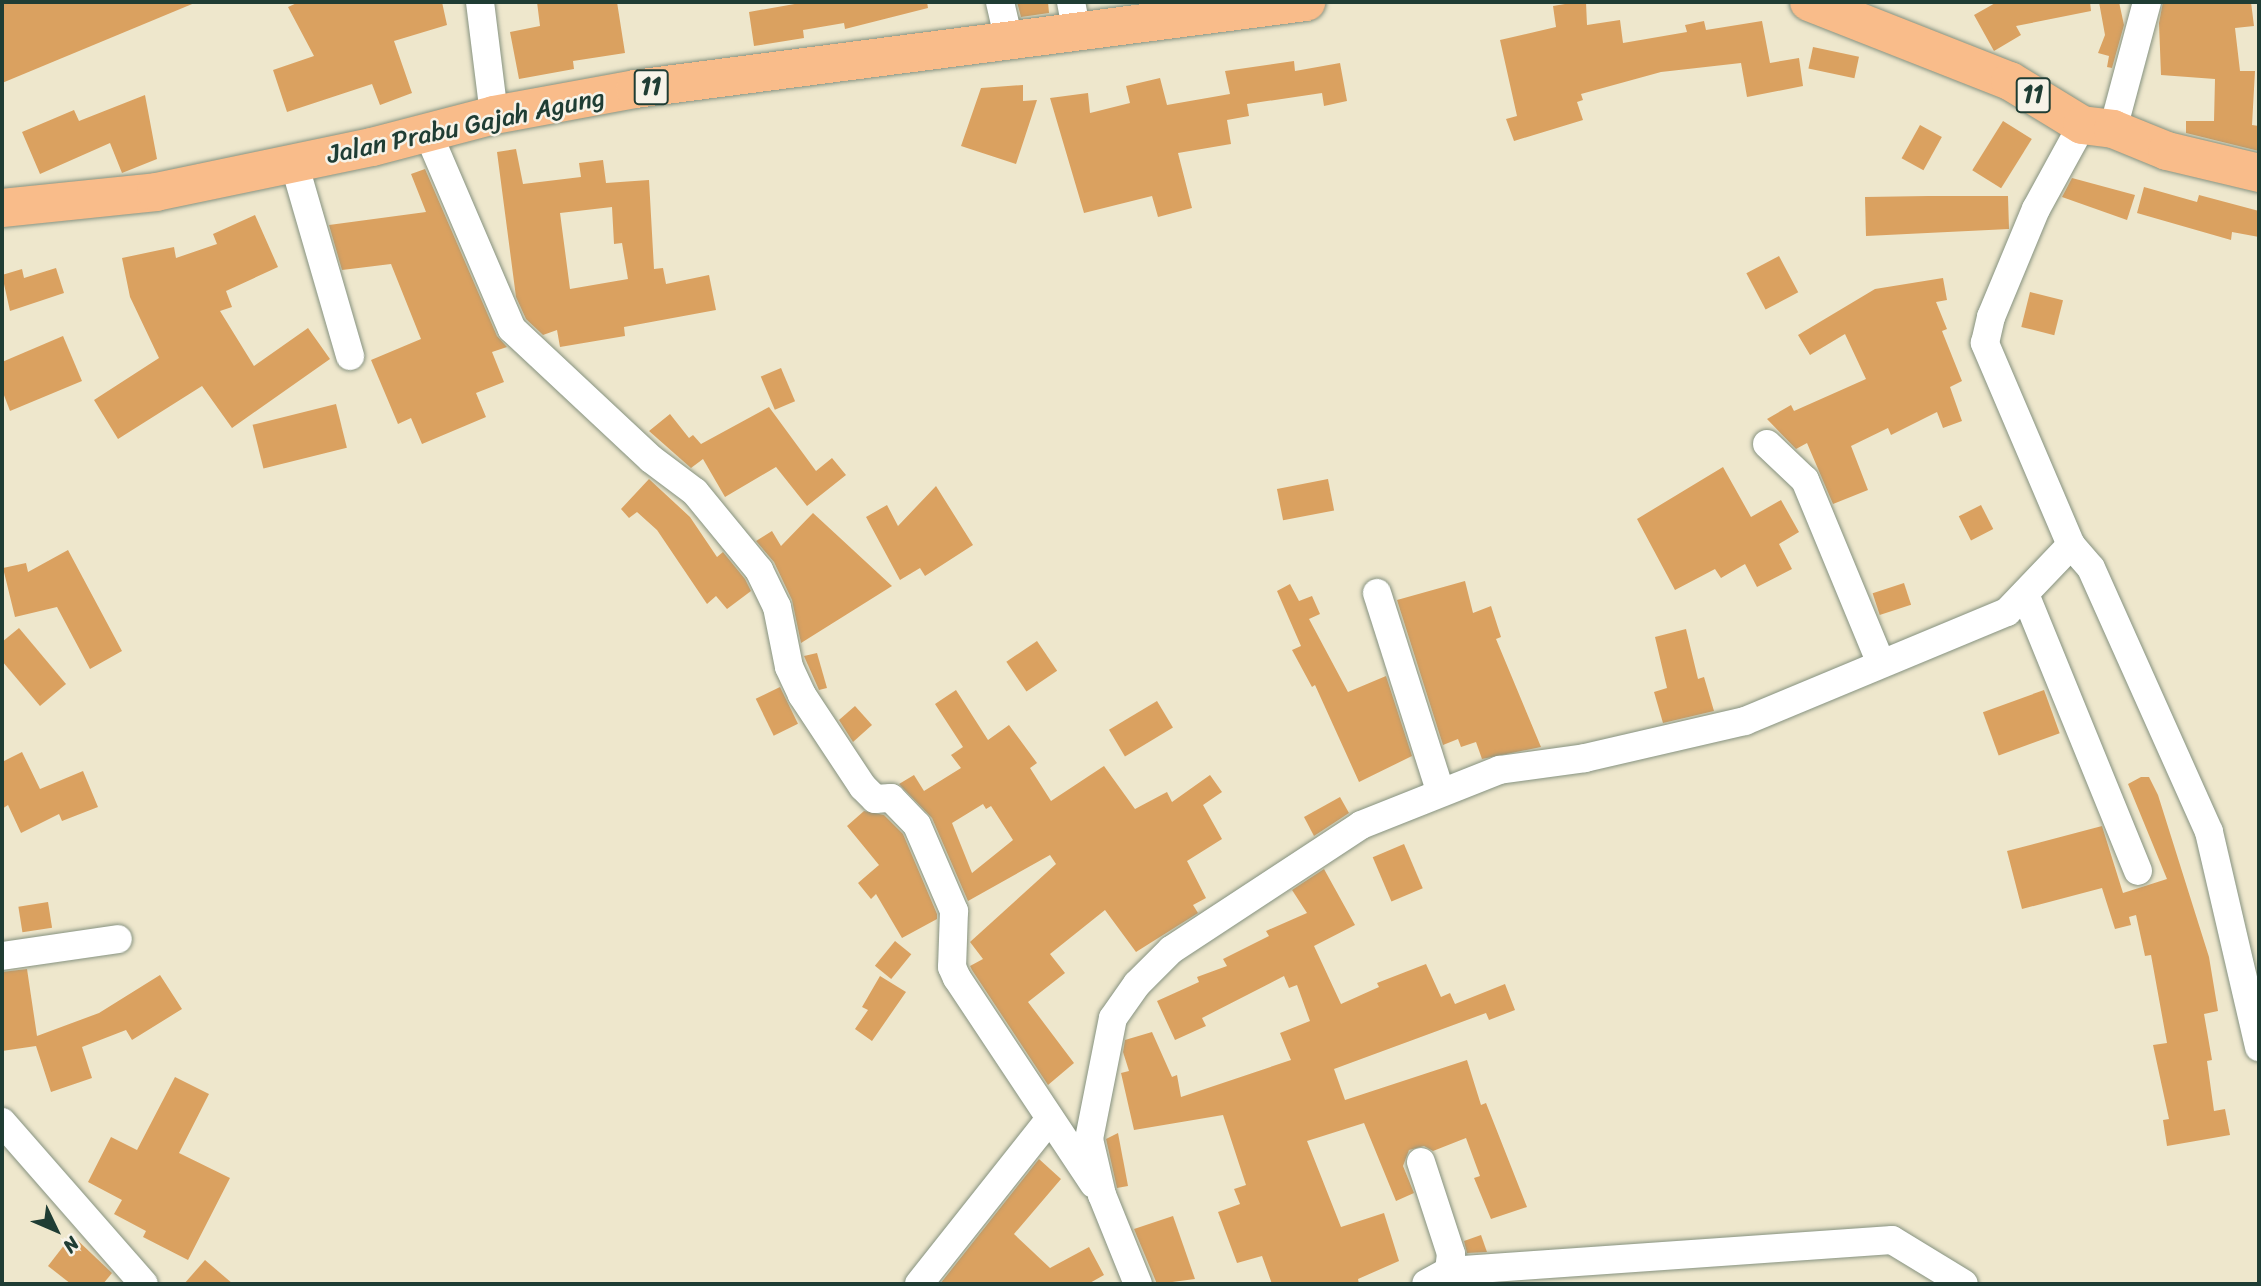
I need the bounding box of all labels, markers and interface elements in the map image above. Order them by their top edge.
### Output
road number: 11 [634,66,668,108]
road number: 11 [2016,74,2050,116]
street label: Jalan Prabu Gajah Agung [324,81,608,171]
north arrow [21,1195,91,1265]
text: N [55,1229,88,1261]

